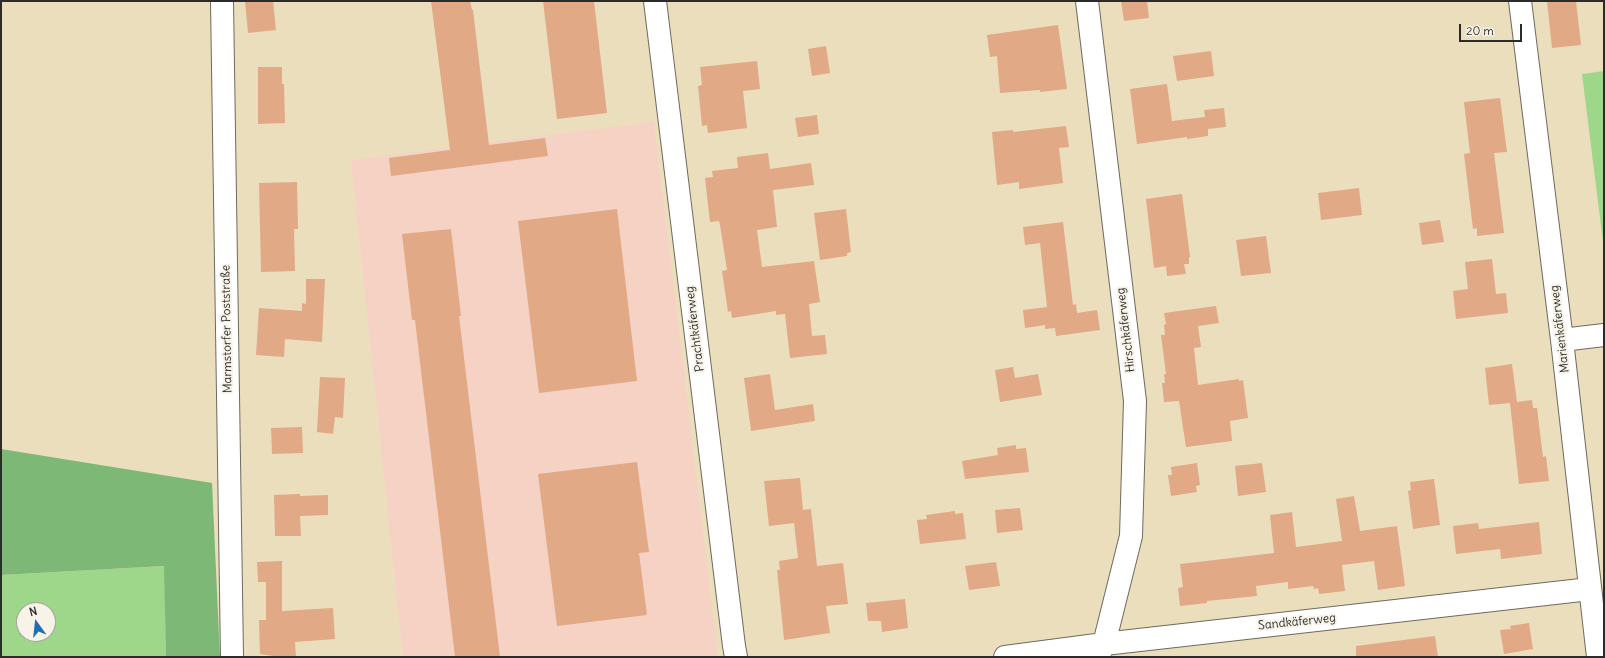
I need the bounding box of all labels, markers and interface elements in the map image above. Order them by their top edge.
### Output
scale bar [1461,16,1524,42]
text: 20 m [1466,23,1494,38]
street label: Marmstorfer Poststraße [219,265,235,393]
street label: Marienkäferweg [1547,284,1573,374]
street label: Prachtkäferweg [683,285,707,373]
street label: Hirschkäferweg [1114,287,1138,373]
north arrow [16,602,56,642]
text: N [28,604,39,619]
street label: Sandkäferweg [1257,611,1337,633]

